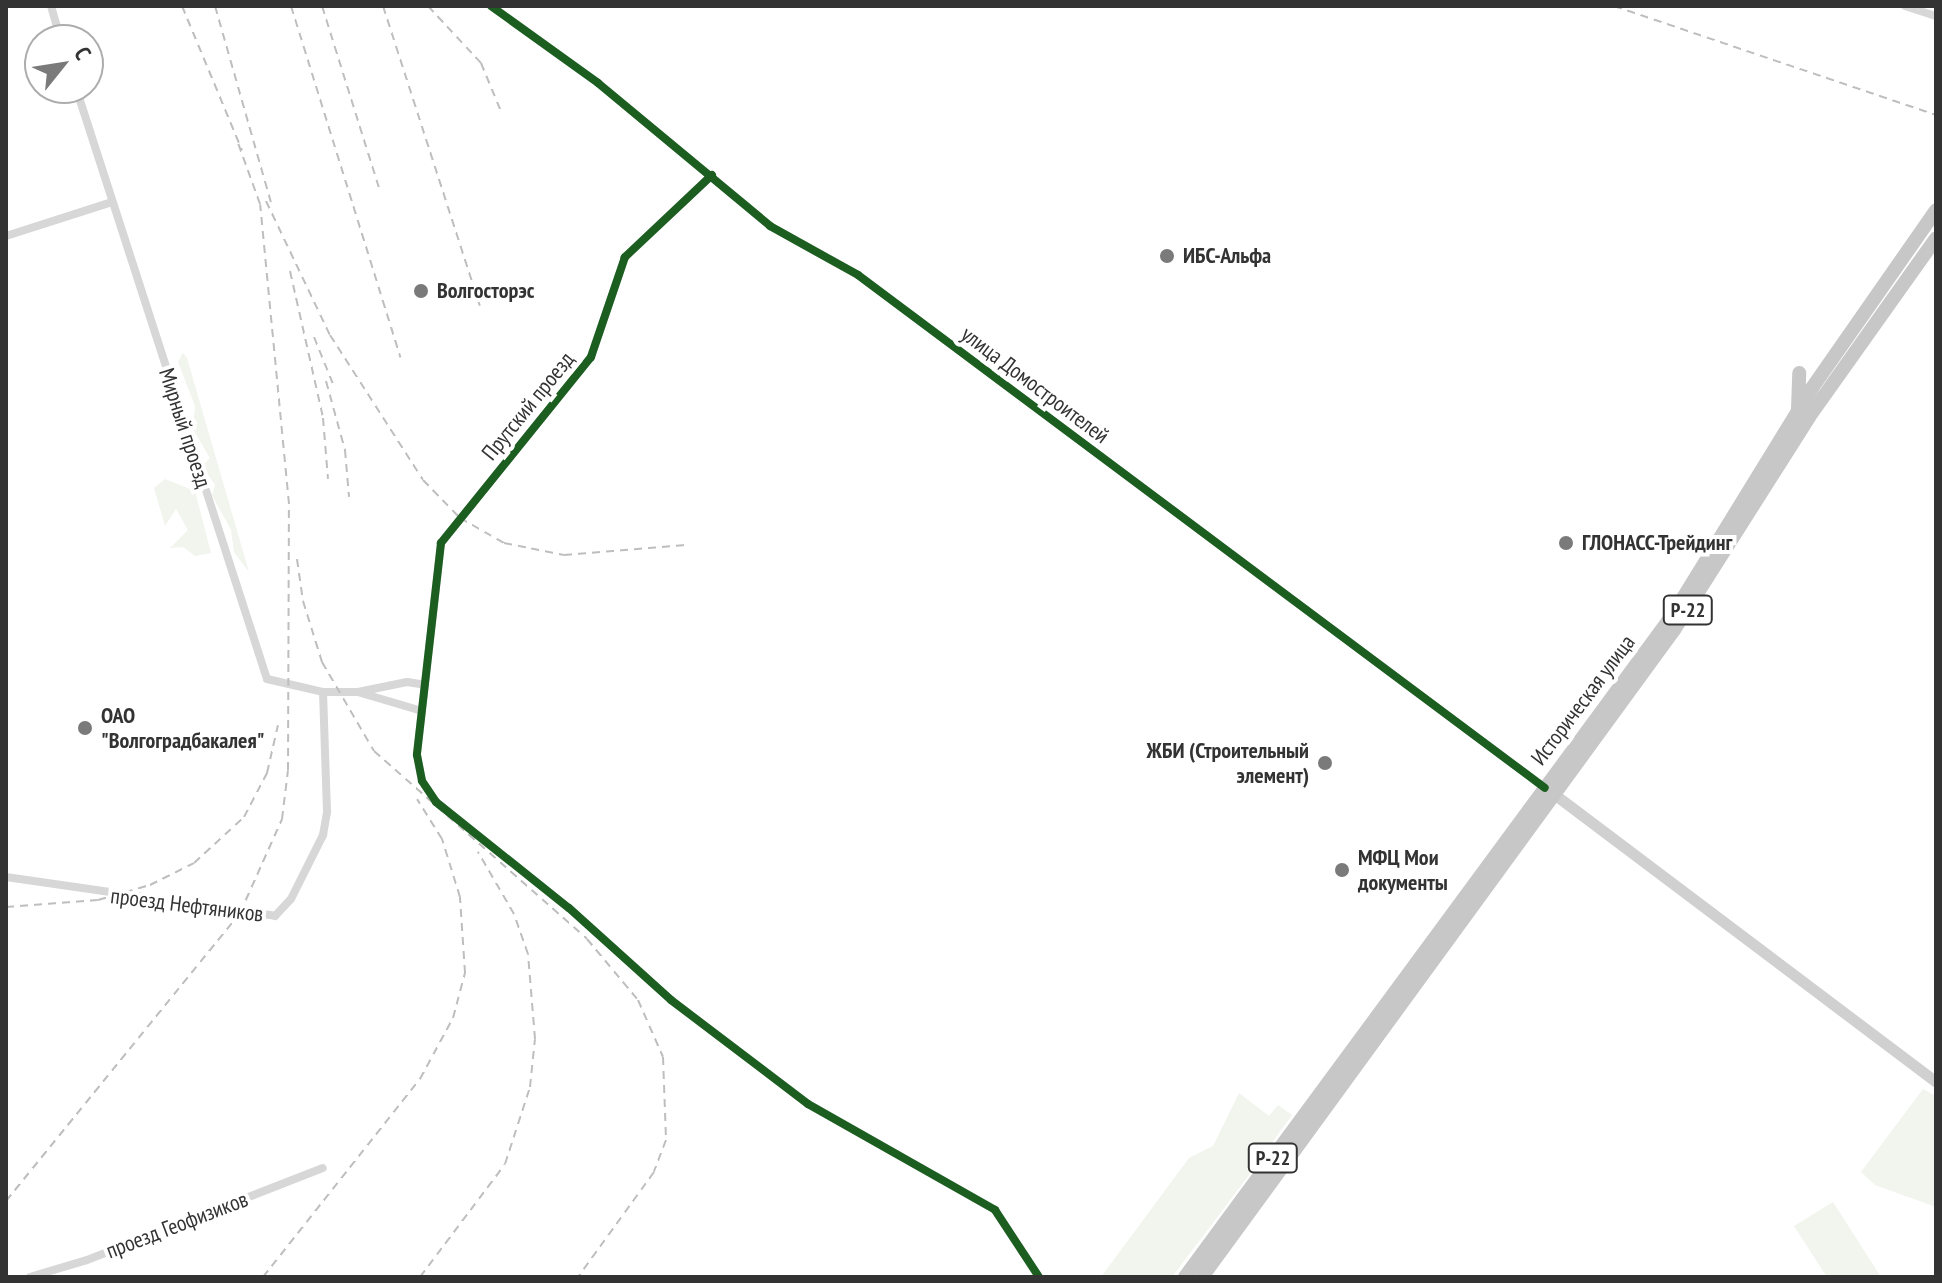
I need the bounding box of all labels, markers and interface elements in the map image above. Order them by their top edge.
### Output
north arrow [24,24,104,104]
text: С [68,42,98,64]
place label: ИБС-Альфа [1183,243,1271,269]
marker: ИБС-Альфа [1158,247,1176,265]
place label: Волгосторэс [437,278,534,304]
marker: Волгосторэс [412,282,430,300]
street label: улица Домостроителей [956,321,1114,449]
street label: Прутский проезд [476,347,580,465]
street label: Мирный проезд [153,365,217,491]
place label: ГЛОНАСС-Трейдинг [1582,530,1732,556]
marker: ГЛОНАСС-Трейдинг [1557,534,1575,552]
road number: Р-22 [1662,594,1714,626]
street label: Историческая улица [1525,630,1641,770]
place label: ОАО "Волгоградбакалея" [101,702,264,754]
marker: ОАО "Волгоградбакалея" [76,719,94,737]
place label: ЖБИ (Строительный элемент) [1147,737,1309,788]
marker: ЖБИ (Строительный элемент) [1316,754,1334,772]
place label: МФЦ Мои документы [1358,844,1448,896]
marker: МФЦ Мои документы [1333,861,1351,879]
street label: проезд Нефтяников [109,883,265,927]
road number: Р-22 [1247,1142,1299,1174]
street label: проезд Геофизиков [102,1186,252,1264]

